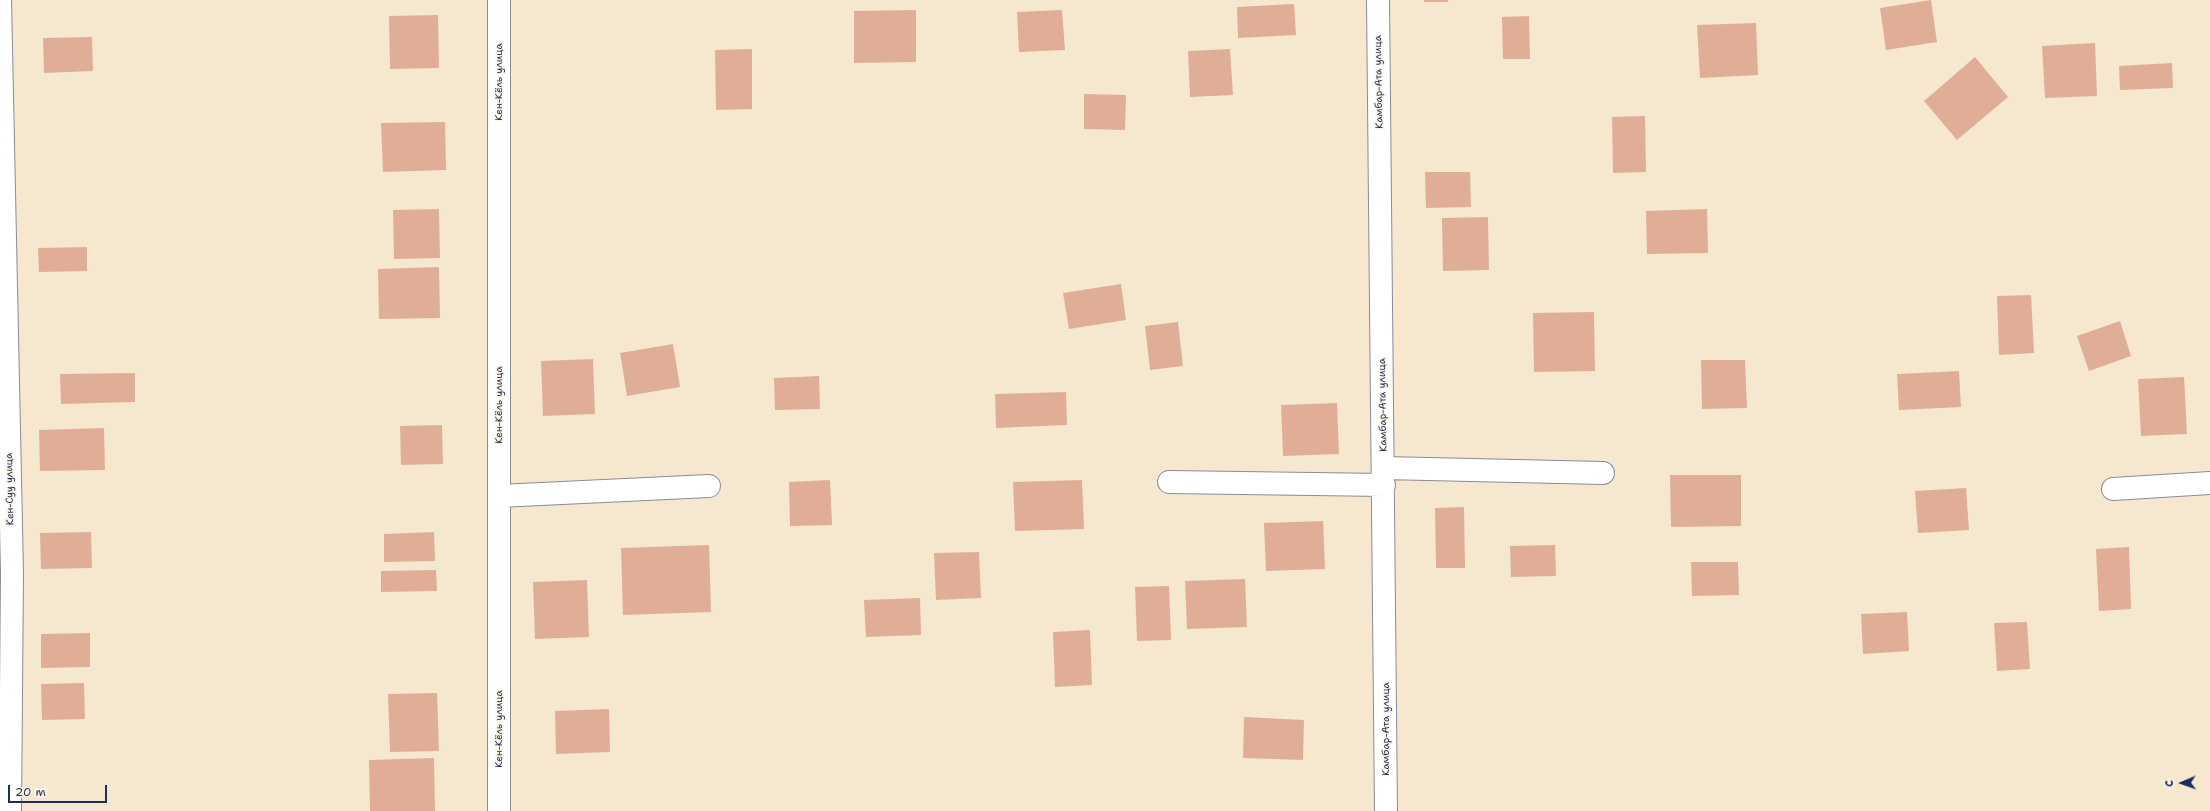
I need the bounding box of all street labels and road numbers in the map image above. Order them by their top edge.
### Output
street label: Камбар-Ата улица [1372,35,1386,129]
street label: Кен-Кёль улица [493,43,505,121]
street label: Камбар-Ата улица [1376,358,1390,452]
street label: Кен-Кёль улица [493,366,505,444]
street label: Кен-Суу улица [3,453,17,525]
street label: Камбар-Ата улица [1380,682,1392,776]
street label: Кен-Кёль улица [493,690,505,768]

